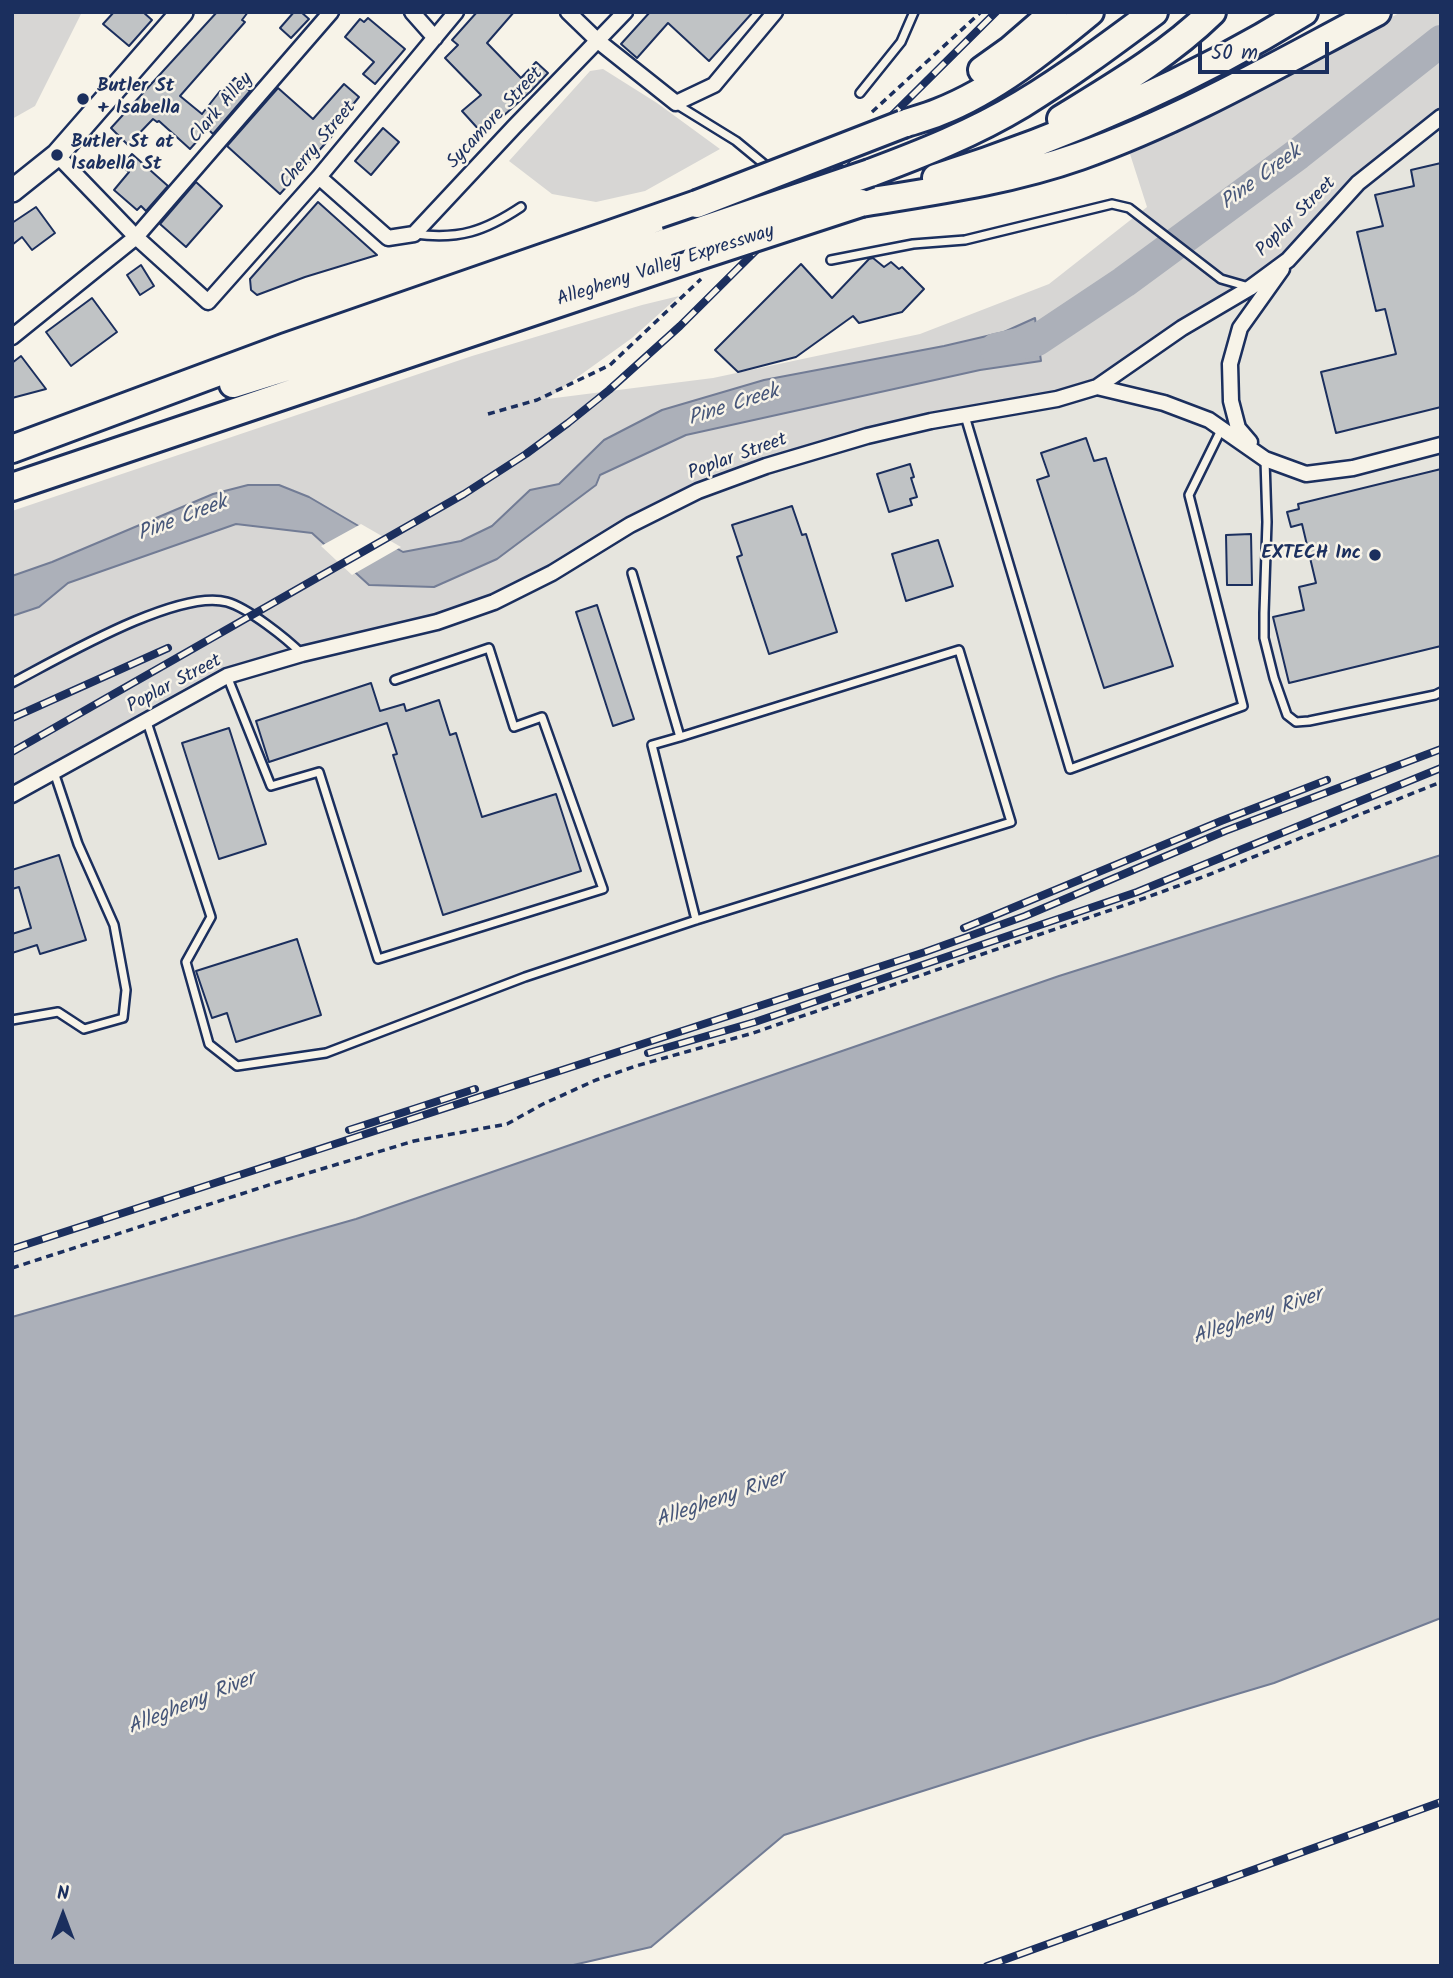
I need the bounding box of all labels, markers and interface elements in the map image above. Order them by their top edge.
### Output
scale bar [1201,28,1332,72]
text: 50 m [1211,37,1258,70]
street label: Sycamore Street [443,63,549,175]
street label: Clark Alley [185,69,259,149]
place label: Butler St + Isabella [97,77,180,121]
marker: Butler St + Isabella [75,91,91,107]
street label: Cherry Street [276,98,362,194]
place label: Butler St at Isabella St [71,133,174,177]
water label: Pine Creek [1217,141,1307,217]
marker: Butler St at Isabella St [49,147,65,163]
street label: Poplar Street [1252,173,1342,263]
street label: Allegheny Valley Expressway [554,221,778,313]
water label: Pine Creek [686,381,782,433]
street label: Poplar Street [685,430,791,486]
water label: Pine Creek [135,491,231,549]
place label: EXTECH Inc [1262,544,1361,566]
marker: EXTECH Inc [1367,547,1383,563]
street label: Poplar Street [124,651,226,719]
water label: Allegheny River [1190,1284,1326,1352]
water label: Allegheny River [653,1467,789,1535]
water label: Allegheny River [125,1668,259,1742]
text: N [57,1879,69,1909]
north arrow [28,1880,98,1950]

